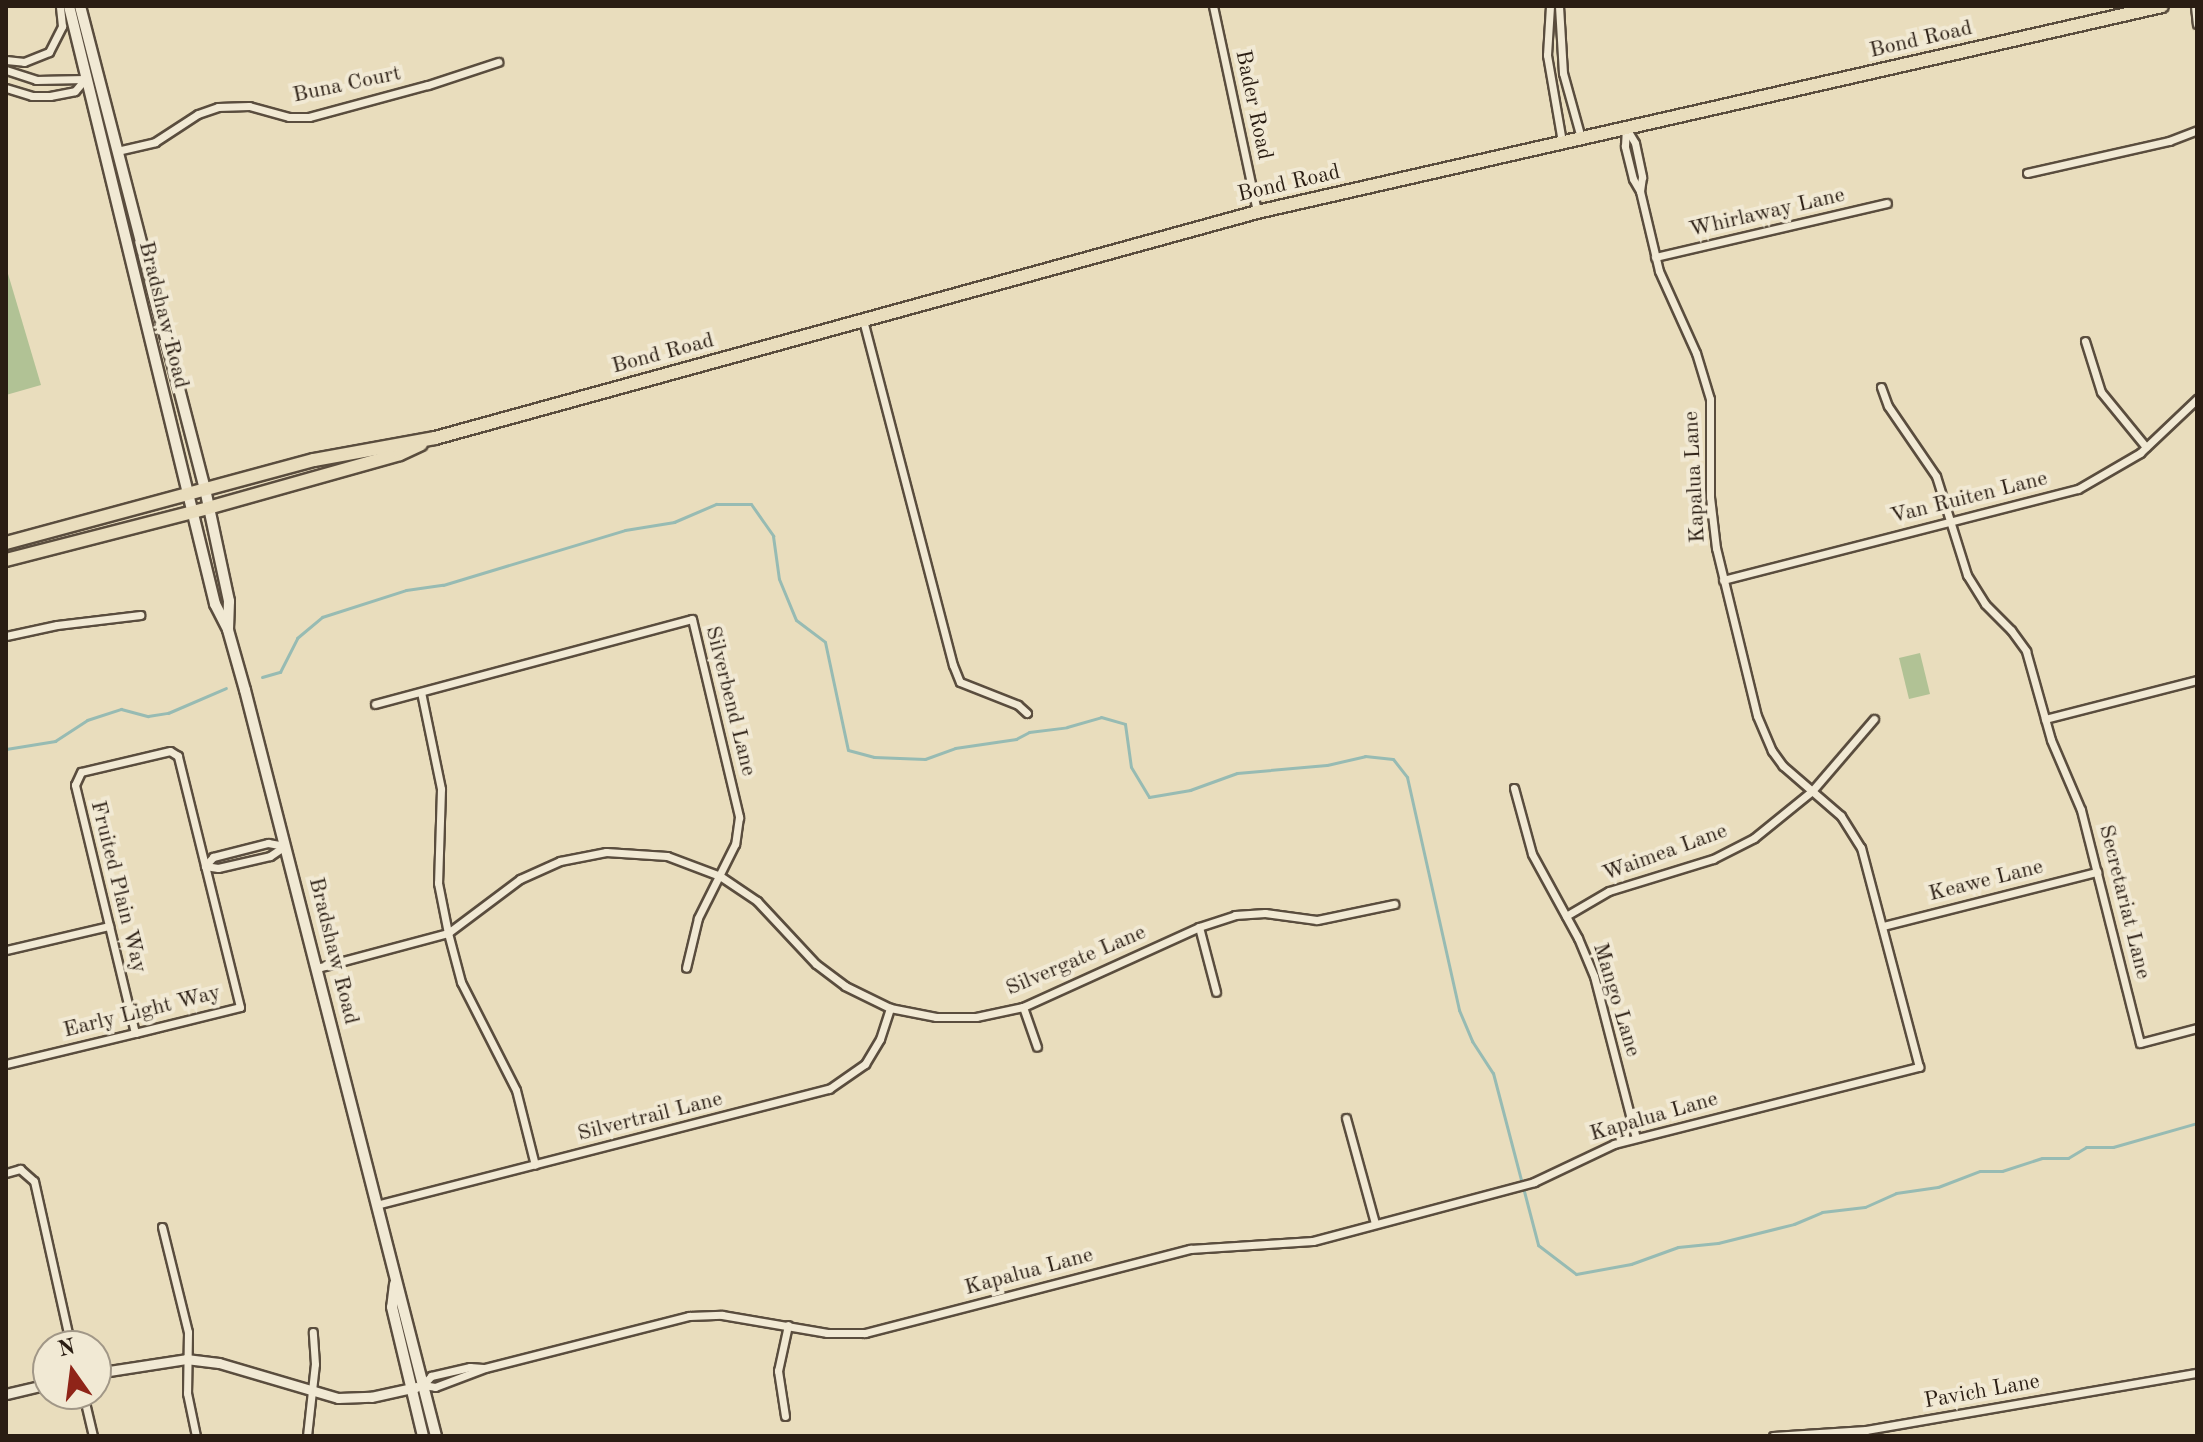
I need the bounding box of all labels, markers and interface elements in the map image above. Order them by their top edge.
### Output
street label: Bond Road [1867,15,1975,65]
street label: Bader Road [1228,48,1278,162]
street label: Buna Court [290,61,404,109]
street label: Bond Road [1235,159,1343,209]
street label: Whirlaway Lane [1687,182,1847,244]
street label: Bradshaw Road [132,239,194,391]
street label: Bond Road [609,328,717,380]
street label: Kapalua Lane [1678,410,1712,544]
street label: Van Ruiten Lane [1888,466,2050,530]
street label: Silverbend Lane [699,623,761,779]
street label: Fruited Plain Way [84,798,152,976]
street label: Waimea Lane [1599,818,1731,888]
street label: Secretariat Lane [2092,822,2156,982]
street label: Keawe Lane [1926,854,2046,908]
street label: Bradshaw Road [302,875,364,1027]
street label: Silvergate Lane [1002,920,1150,1002]
street label: Mango Lane [1586,940,1646,1060]
street label: Early Light Way [61,980,223,1044]
street label: Silvertrail Lane [575,1086,725,1148]
street label: Kapalua Lane [1587,1086,1721,1148]
street label: Kapalua Lane [962,1242,1096,1302]
north arrow [32,1330,112,1410]
text: N [56,1336,77,1361]
street label: Pavich Lane [1922,1369,2042,1415]

